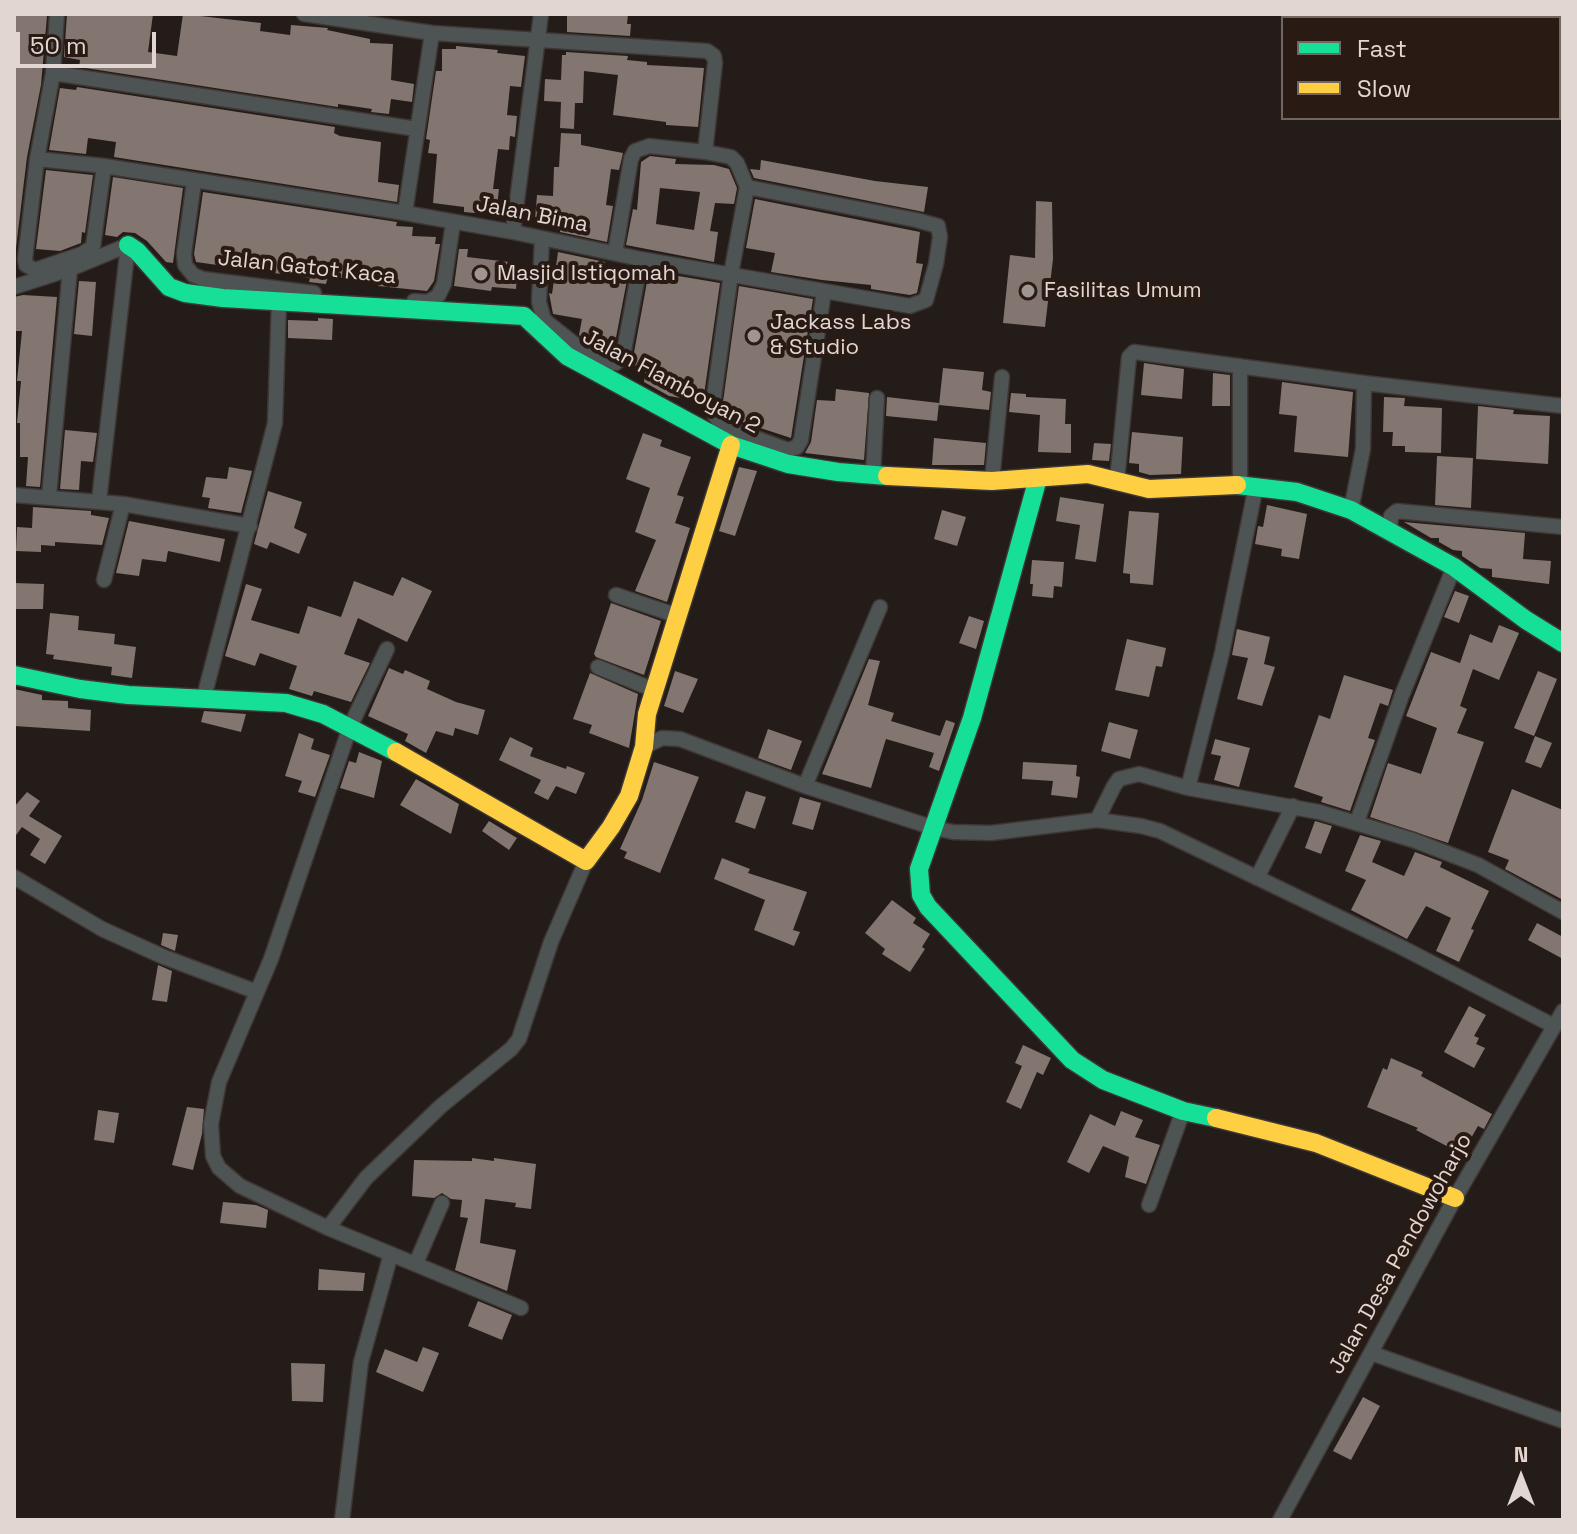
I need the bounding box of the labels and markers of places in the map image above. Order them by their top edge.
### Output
place label: Masjid Istiqomah [497,261,676,287]
marker: Masjid Istiqomah [472,265,490,283]
place label: Fasilitas Umum [1044,278,1202,304]
marker: Fasilitas Umum [1019,282,1037,300]
place label: Jackass Labs & Studio [770,310,911,362]
marker: Jackass Labs & Studio [745,327,763,345]

